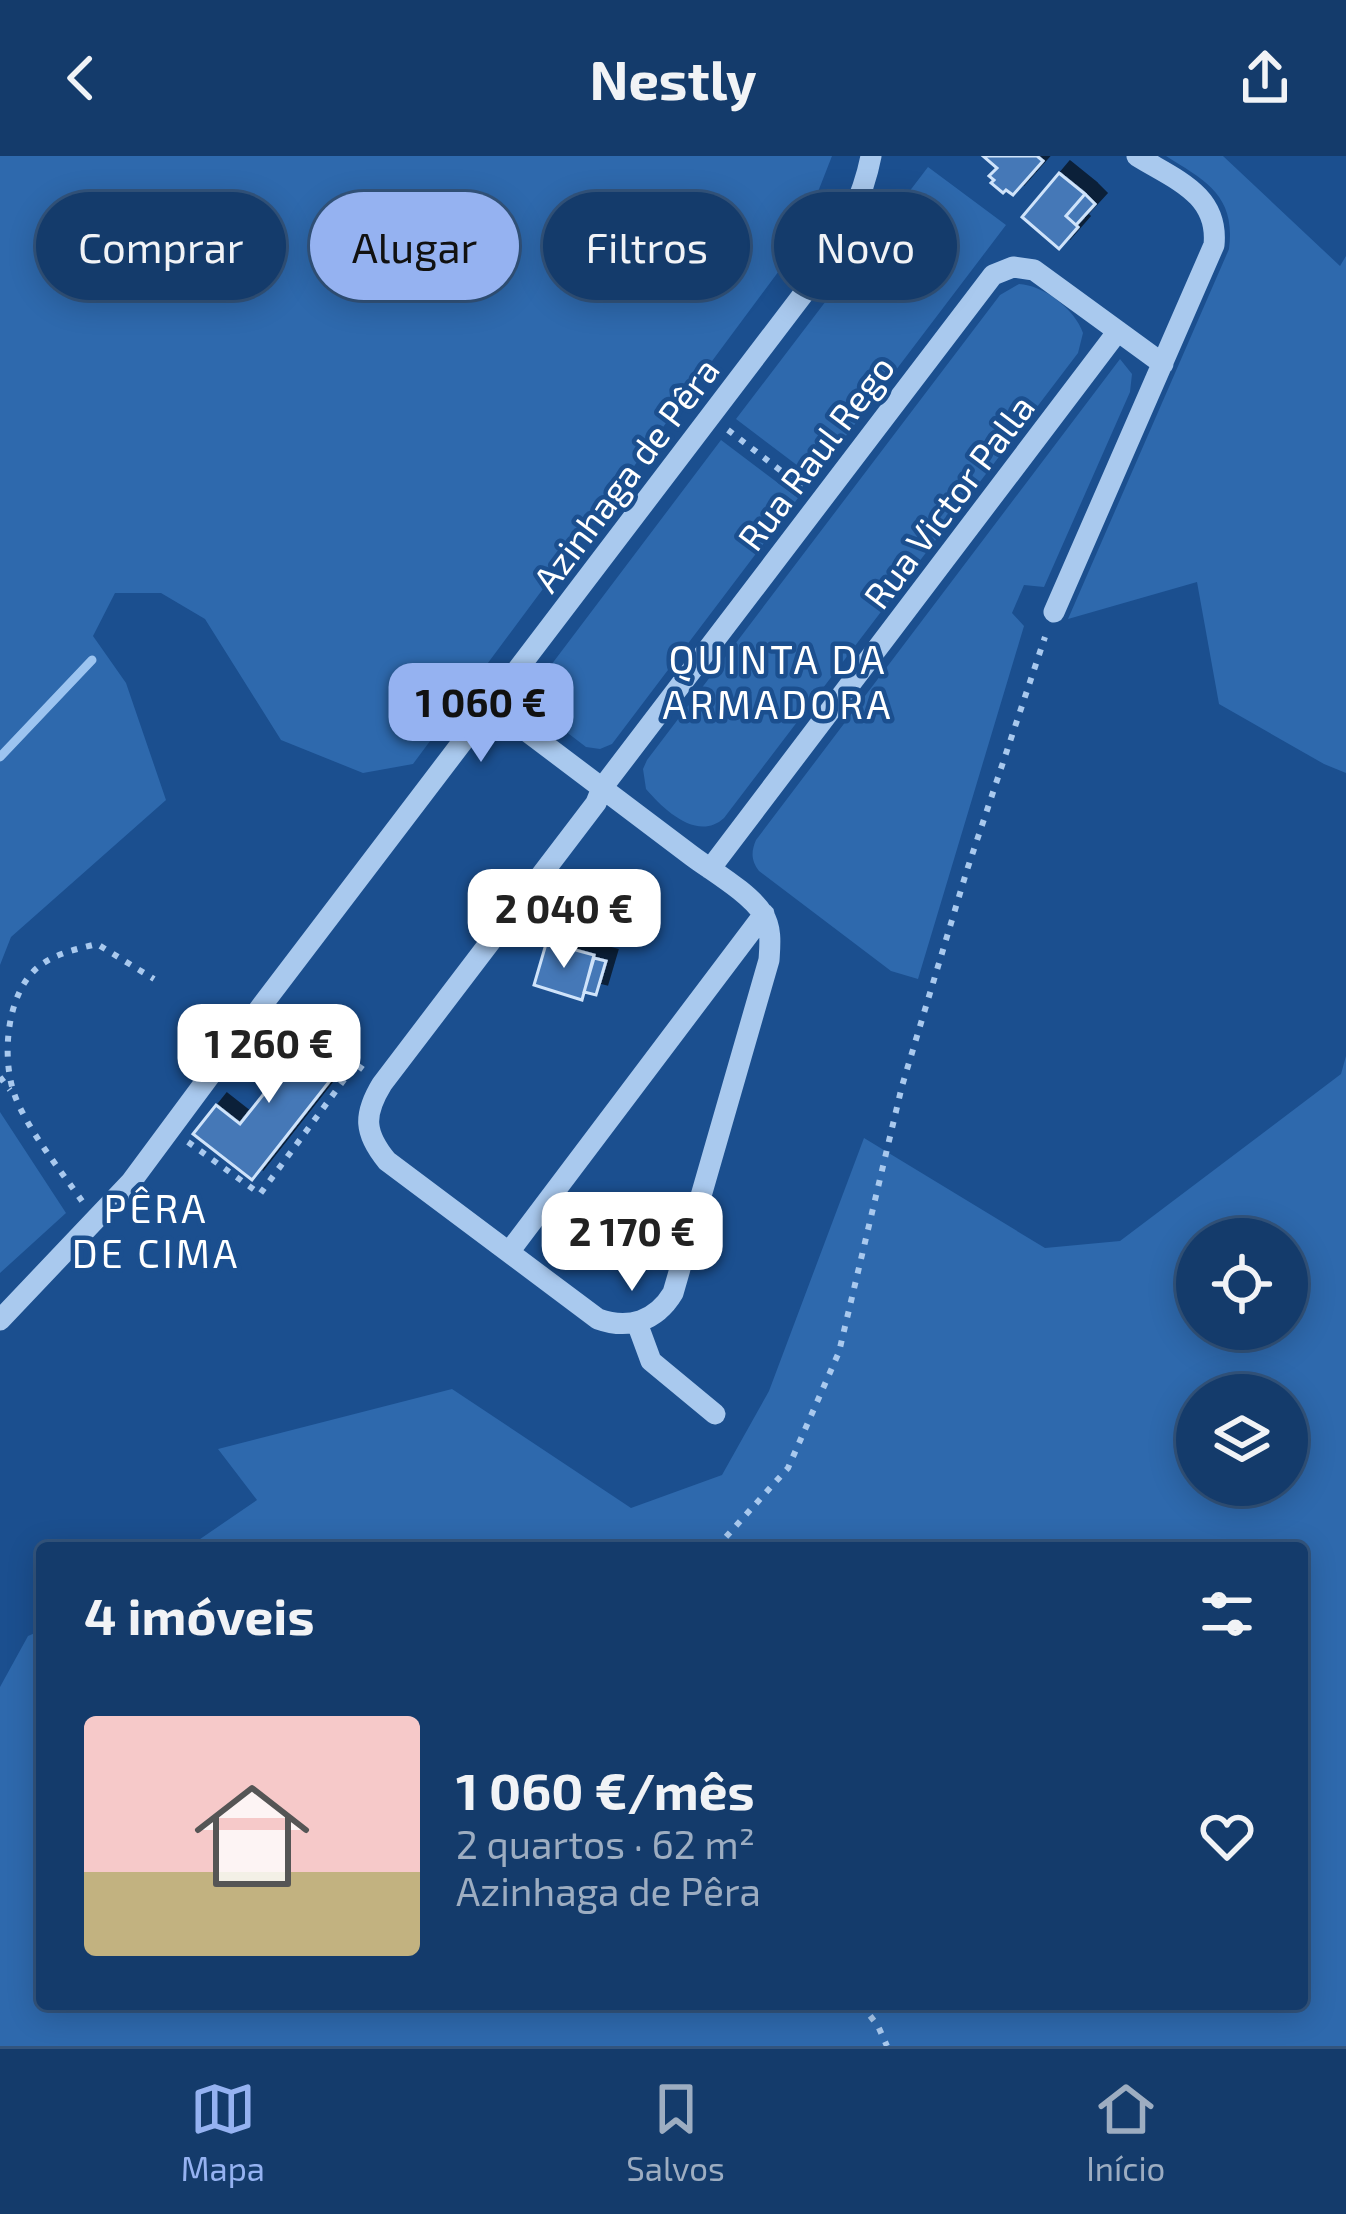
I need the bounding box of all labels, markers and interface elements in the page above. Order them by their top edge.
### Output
icon: back [48,45,114,111]
icon: share [1232,45,1298,111]
text: Nestly [589,46,757,111]
chip: Comprar [36,192,286,300]
chip: Alugar [310,192,519,300]
chip: Filtros [543,192,750,300]
chip: Novo [774,192,957,300]
street label: Rua Raul Rego [728,346,902,558]
street label: Azinhaga de Pêra [523,349,727,599]
street label: Rua Victor Palla [854,386,1042,616]
district label: QUINTA DA ARMADORA [662,635,894,727]
pin: 1 060 € [370,663,592,765]
text: 1 060 € [416,678,546,725]
pin: 2 040 € [453,869,675,971]
text: 2 040 € [495,884,633,931]
pin: 1 260 € [158,1004,380,1106]
text: 1 260 € [204,1019,334,1066]
district label: PÊRA DE CIMA [72,1184,240,1276]
pin: 2 170 € [521,1192,743,1294]
text: 2 170 € [569,1207,695,1254]
map controls [1176,1218,1308,1506]
button: locate [1176,1218,1308,1350]
button: layers [1176,1374,1308,1506]
icon: filters [1194,1581,1260,1647]
text: 4 imóveis [84,1584,314,1645]
text: 1 060 €/mês [456,1759,755,1820]
icon: home [180,1764,324,1908]
icon: heart [1194,1803,1260,1869]
text: 2 quartos · 62 m² [456,1820,755,1867]
text: Azinhaga de Pêra [456,1867,761,1914]
tab: Mapa [181,2076,265,2188]
tab: Salvos [626,2076,725,2188]
tab: Início [1086,2076,1165,2188]

